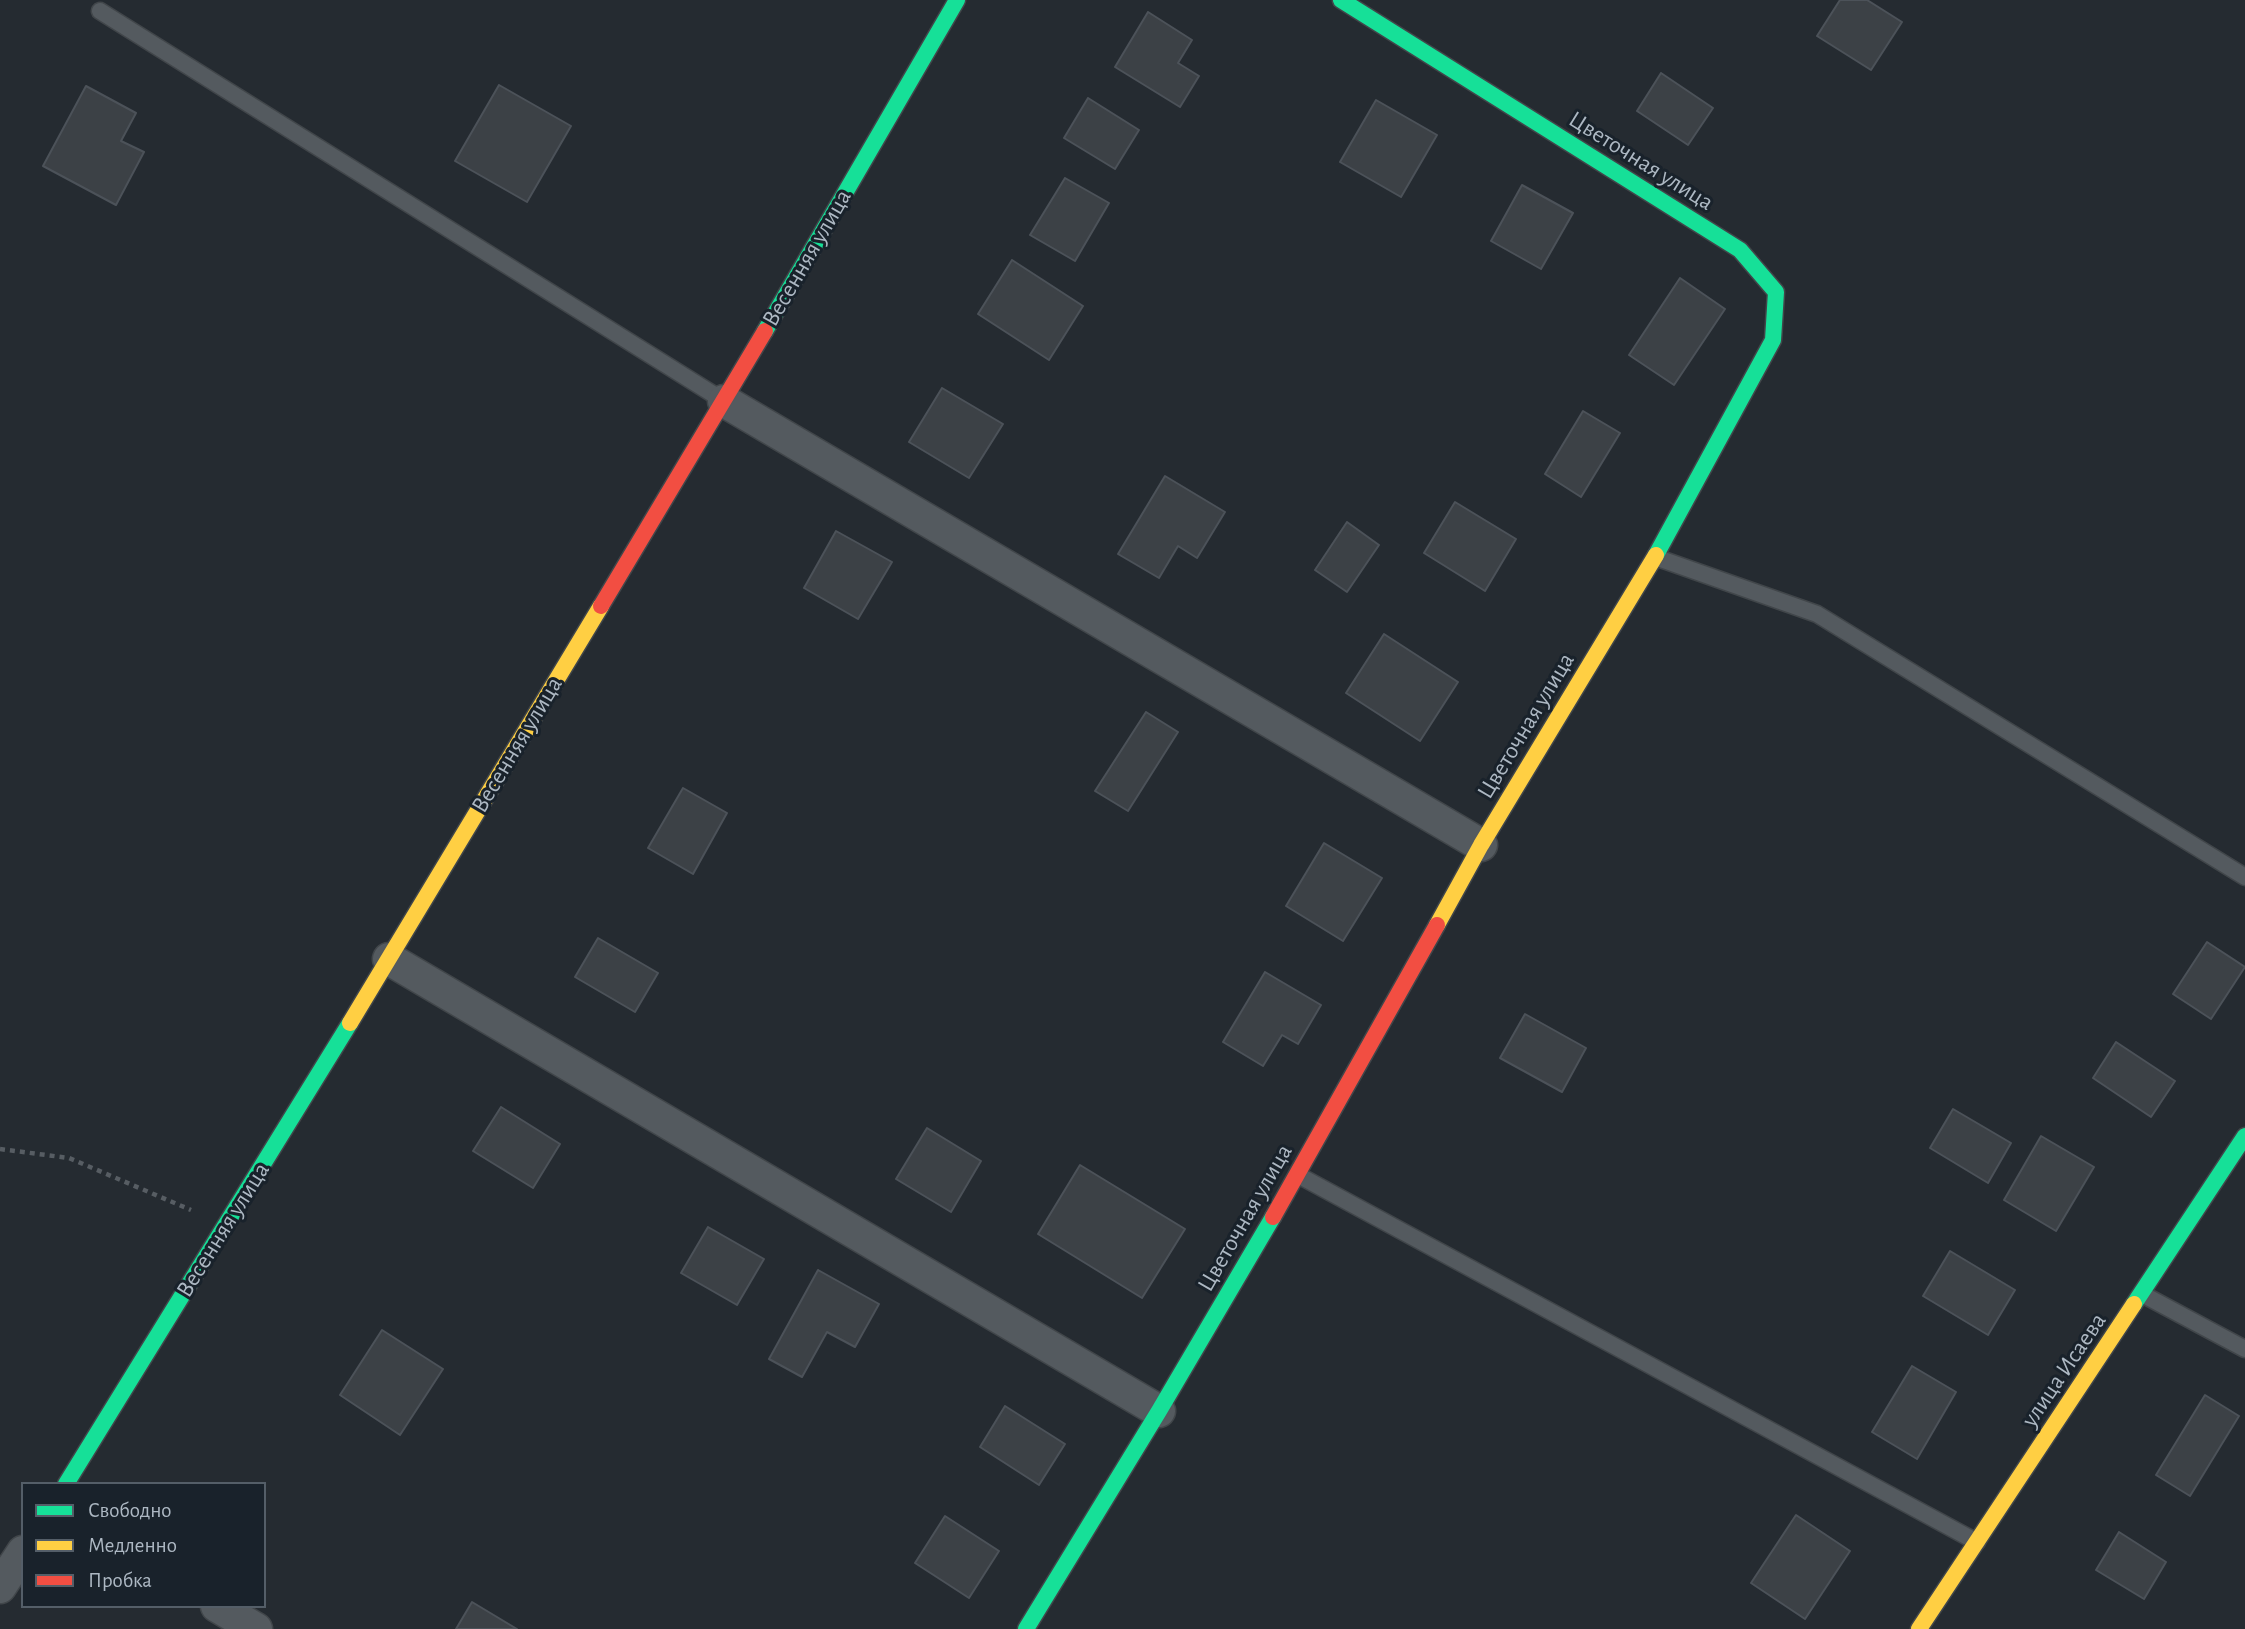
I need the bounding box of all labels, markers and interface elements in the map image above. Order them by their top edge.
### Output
street label: Цветочная улица [1563,105,1719,217]
street label: Весенняя улица [756,184,858,332]
street label: Цветочная улица [1471,648,1581,804]
street label: Весенняя улица [465,672,569,818]
street label: Цветочная улица [1191,1139,1299,1297]
street label: Весенняя улица [170,1157,276,1303]
street label: улица Исаева [2015,1308,2113,1432]
legend [21,1482,266,1608]
text: Свободно [88,1500,172,1521]
text: Медленно [88,1535,177,1556]
text: Пробка [88,1570,152,1591]

